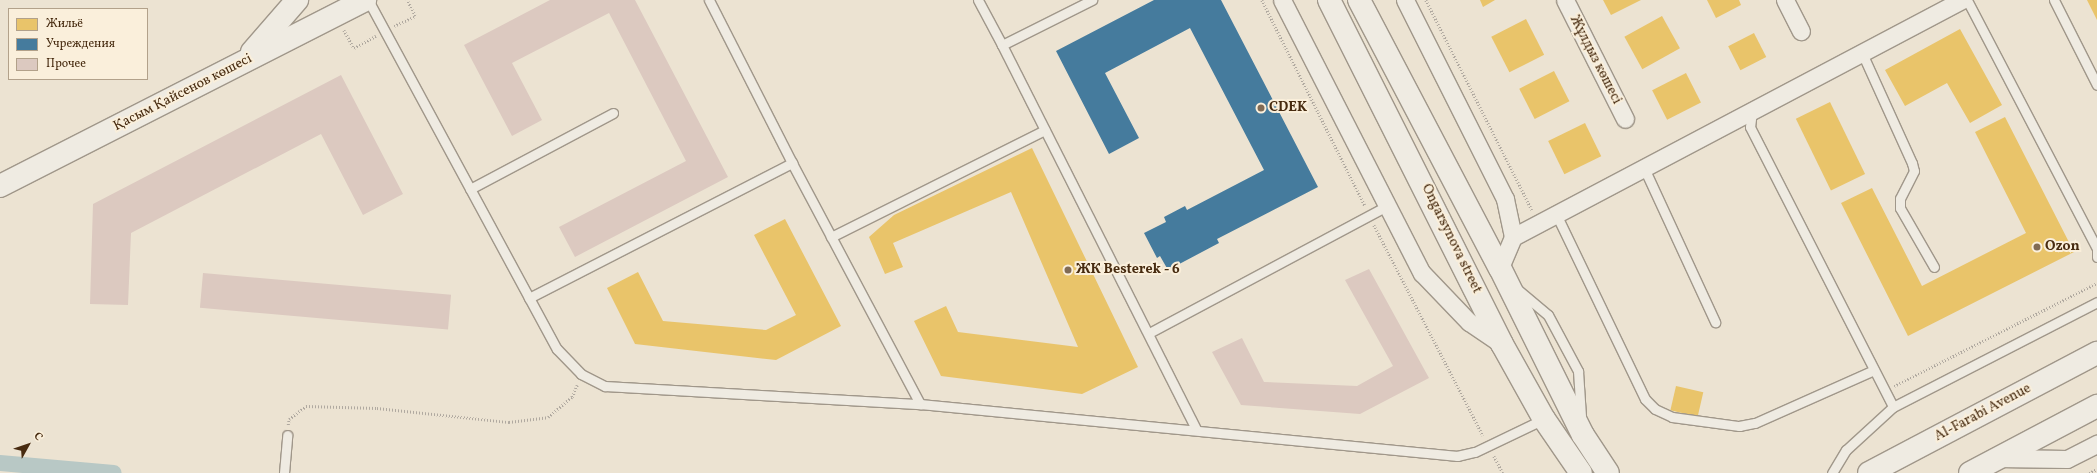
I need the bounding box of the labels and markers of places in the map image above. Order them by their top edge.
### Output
place label: CDEK [1269,100,1307,116]
marker: CDEK [1256,103,1266,113]
place label: Ozon [2045,239,2080,255]
marker: Ozon [2032,242,2042,252]
place label: ЖК Besterek - 6 [1076,262,1180,278]
marker: ЖК Besterek - 6 [1063,265,1073,275]

